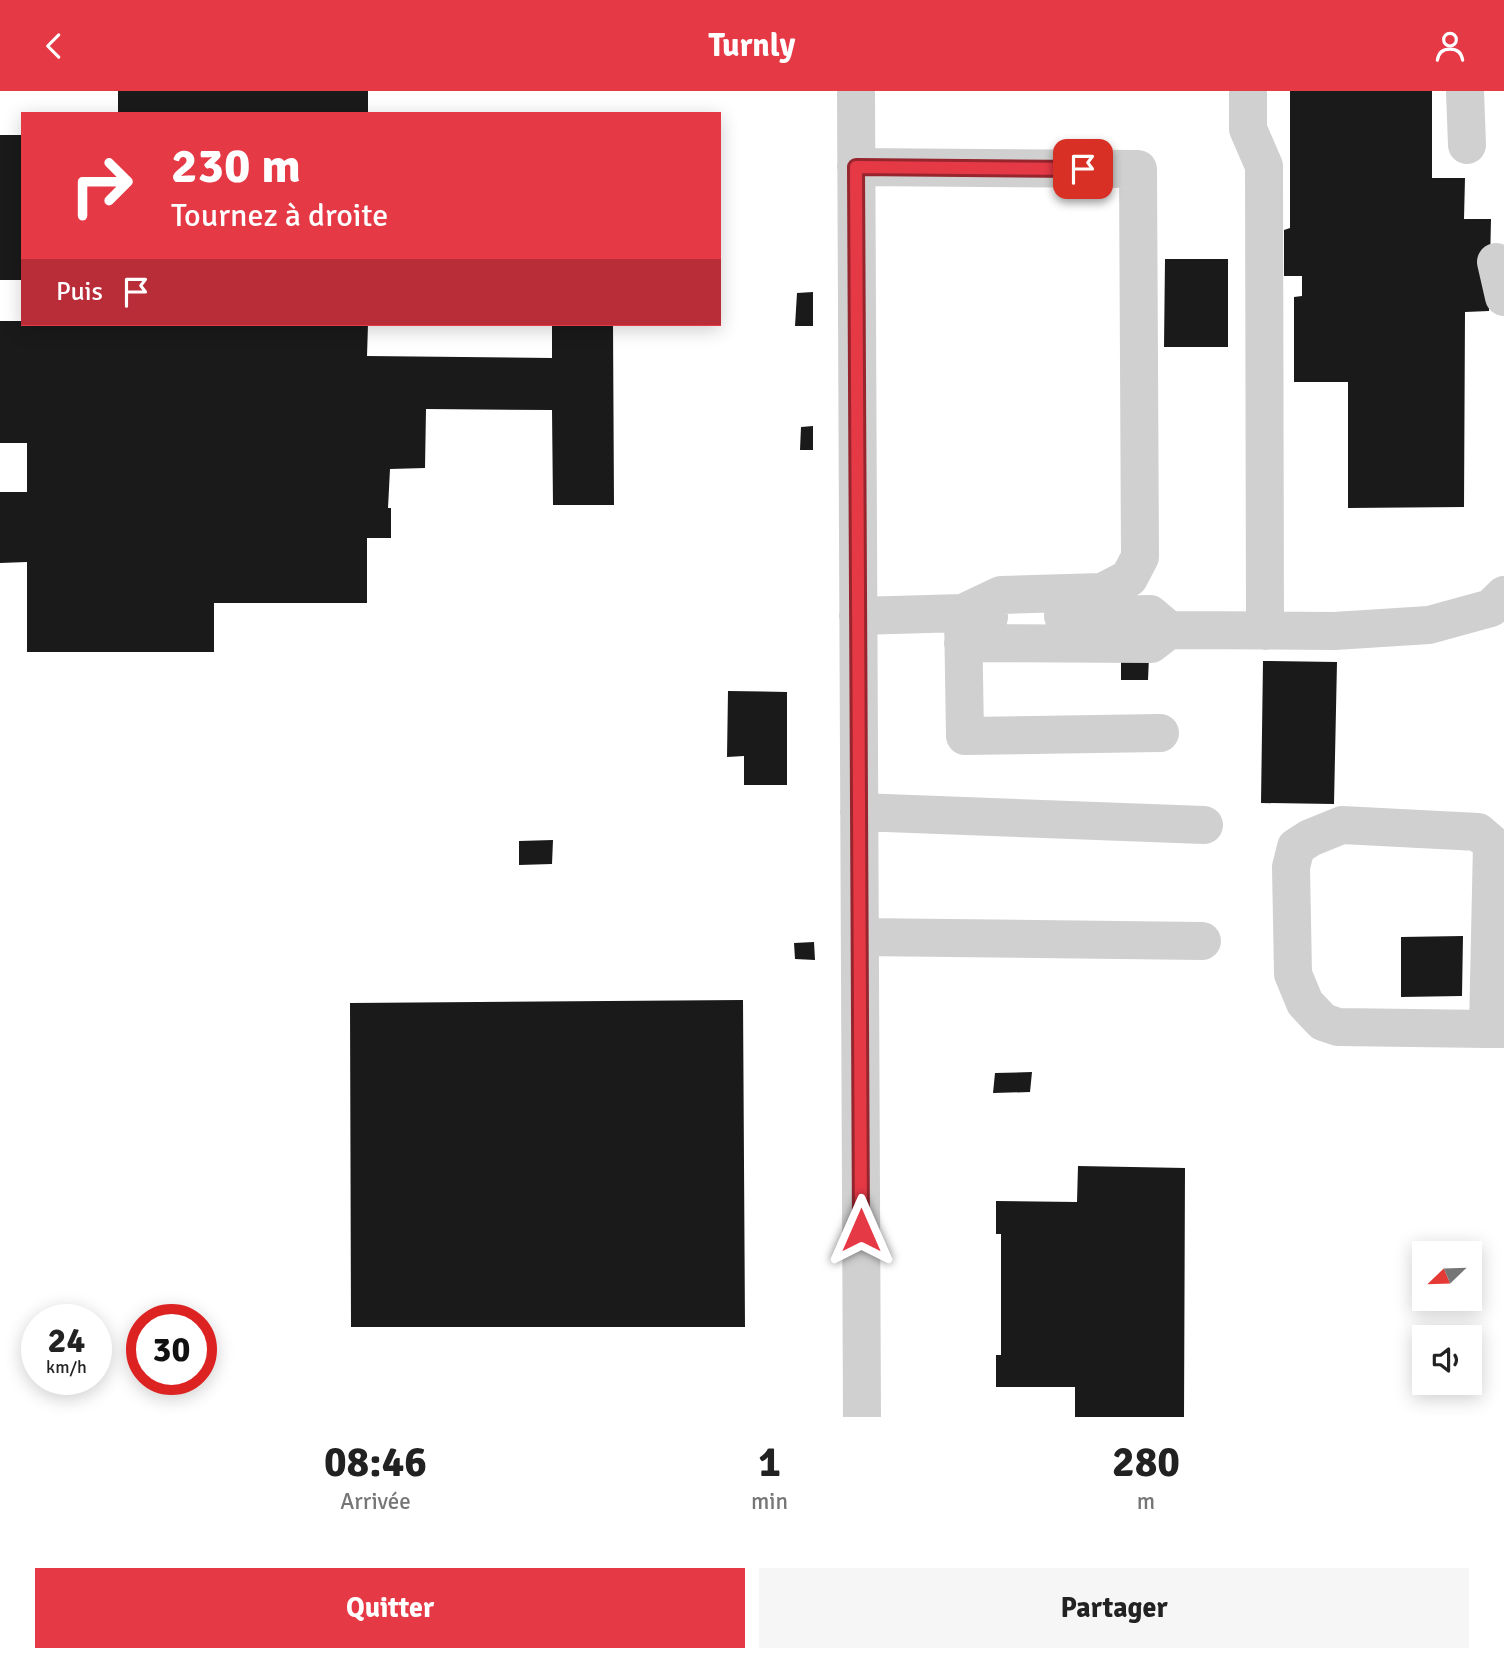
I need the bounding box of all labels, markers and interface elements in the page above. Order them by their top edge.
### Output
text: Turnly [709,26,795,65]
icon: back [35,27,73,65]
icon: person [1431,27,1469,65]
text: 230 m [171,136,301,196]
pin [1053,139,1113,199]
icon: right [56,140,147,231]
icon: arrive [1064,150,1102,188]
text: Tournez à droite [171,196,388,235]
icon: arrive [117,273,155,311]
text: Puis [56,276,103,308]
position arrow [824,1193,898,1267]
north arrow [1412,1241,1482,1311]
map controls [1412,1241,1482,1395]
speed limit sign: 30 [126,1304,217,1395]
text: 24 [48,1319,85,1362]
button: sound [1412,1325,1482,1395]
text: km/h [46,1356,87,1378]
text: 08:46 [324,1437,427,1488]
text: 1 [758,1437,781,1488]
text: 280 [1112,1437,1180,1488]
text: Arrivée [340,1487,411,1516]
text: min [751,1487,788,1516]
text: m [1137,1487,1155,1516]
button: Quitter [35,1568,745,1648]
button: Partager [759,1568,1469,1648]

